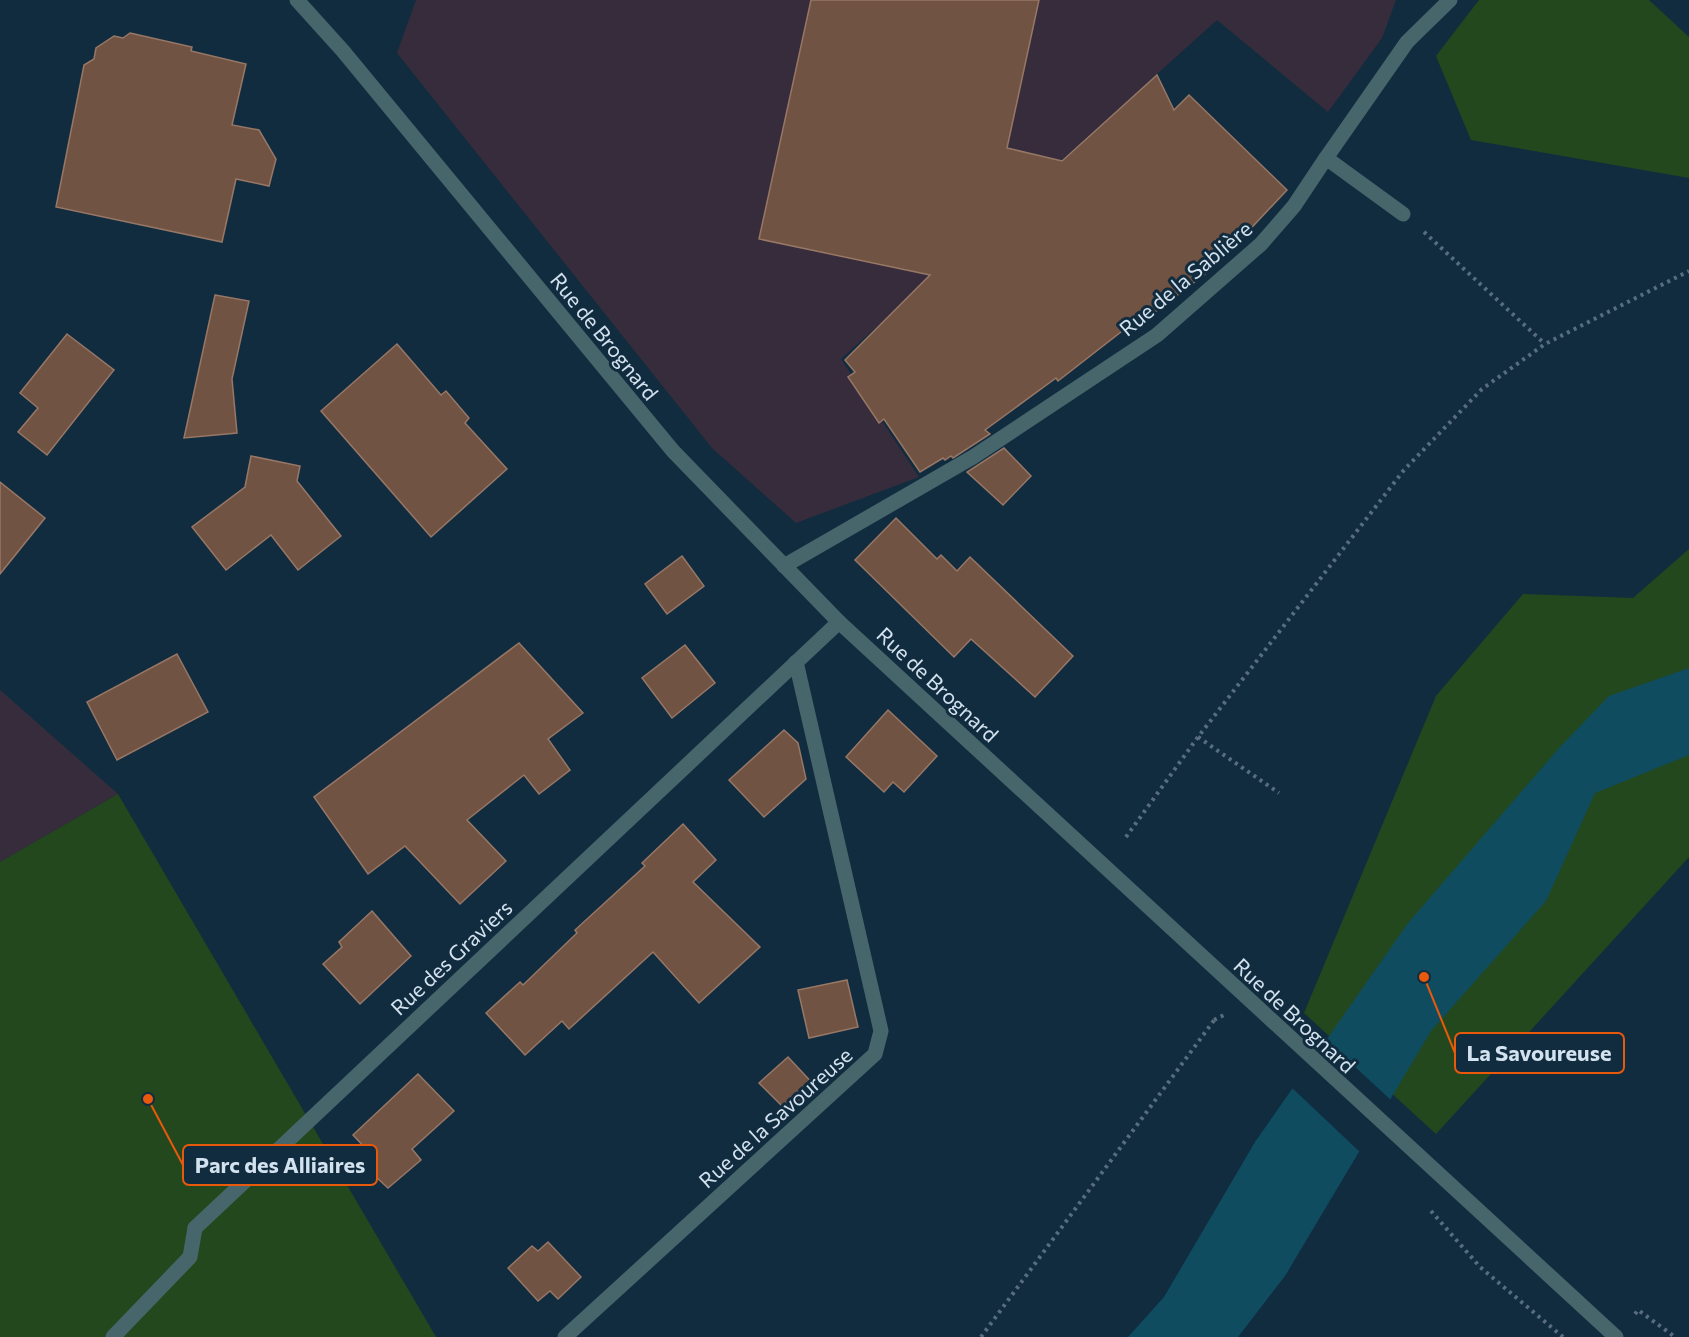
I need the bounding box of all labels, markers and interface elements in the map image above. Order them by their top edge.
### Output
street label: Rue de la Sablière [1114,215,1256,341]
street label: Rue de Brognard [546,267,664,405]
street label: Rue de Brognard [872,621,1004,747]
street label: Rue des Graviers [385,894,517,1020]
street label: Rue de Brognard [1229,952,1361,1078]
callout: La Savoureuse [1455,1033,1624,1073]
text: La Savoureuse [1467,1039,1612,1066]
street label: Rue de la Savoureuse [693,1042,857,1192]
callout: Parc des Alliaires [183,1145,377,1185]
text: Parc des Alliaires [195,1151,365,1178]

